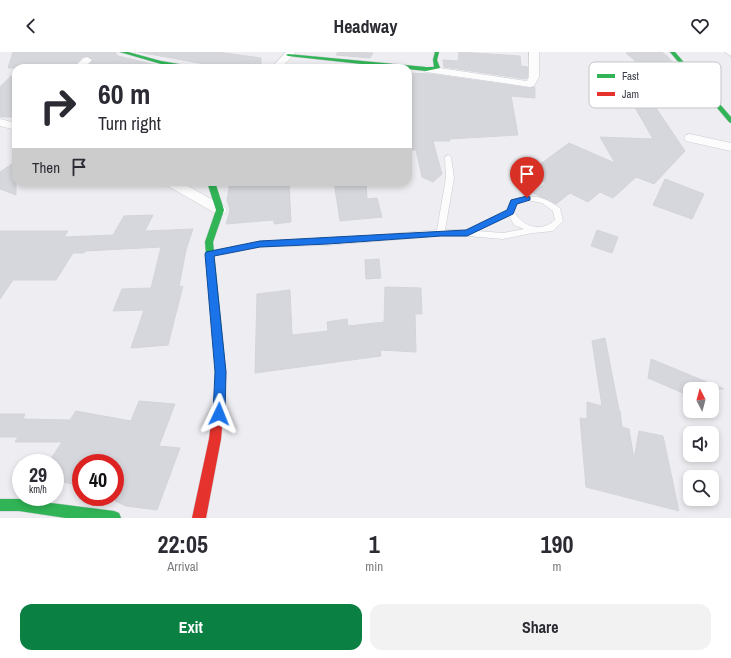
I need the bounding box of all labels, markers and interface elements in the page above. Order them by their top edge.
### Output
text: Headway [334,14,398,39]
icon: back [20,15,42,37]
icon: heart [689,15,711,37]
legend [589,62,721,108]
text: Fast [622,69,640,83]
text: 60 m [98,75,150,113]
icon: right [32,80,84,132]
text: Jam [622,87,639,101]
text: Turn right [98,111,161,136]
icon: arrive [68,156,90,178]
text: Then [32,157,60,178]
pin [510,157,544,198]
icon: arrive [516,163,538,185]
north arrow [683,382,719,418]
map controls [683,382,719,506]
position arrow [198,393,240,435]
button: sound [683,426,719,462]
speed limit sign: 40 [72,454,124,506]
text: 29 [29,461,47,488]
button: search [683,470,719,506]
text: km/h [29,483,47,496]
text: 22:05 [158,528,208,560]
text: 1 [369,528,380,560]
text: 190 [541,528,573,560]
text: Arrival [167,558,198,575]
text: min [365,558,383,575]
text: m [553,558,561,575]
button: Exit [20,604,362,650]
button: Share [370,604,711,650]

